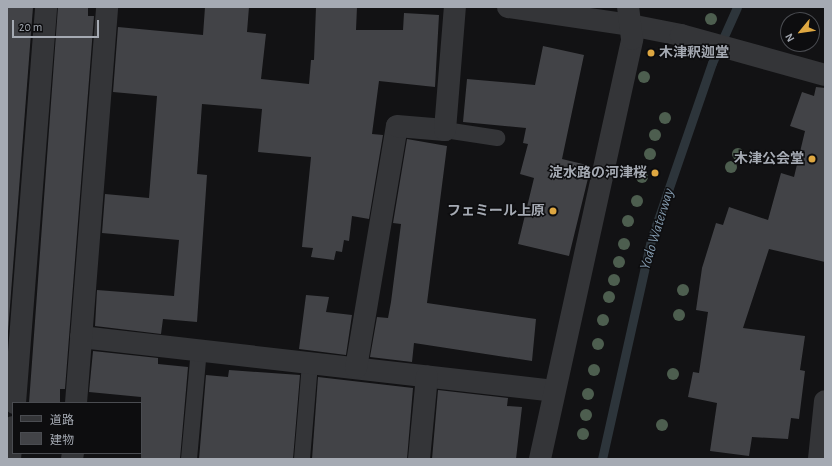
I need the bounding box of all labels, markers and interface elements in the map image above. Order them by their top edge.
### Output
scale bar [14,12,101,38]
north arrow [780,12,820,52]
text: 20 m [19,21,42,33]
text: N [783,32,797,44]
place label: 木津釈迦堂 [659,45,729,61]
marker: 木津釈迦堂 [646,48,656,58]
place label: 木津公会堂 [734,151,804,167]
marker: 木津公会堂 [807,154,817,164]
place label: 淀水路の河津桜 [549,165,647,181]
marker: 淀水路の河津桜 [650,168,660,178]
water label: Yodo Waterway [636,186,678,272]
place label: フェミール上原 [447,203,545,219]
marker: フェミール上原 [548,206,558,216]
legend [12,402,142,454]
text: 道路 [50,414,74,426]
text: 建物 [50,434,74,446]

